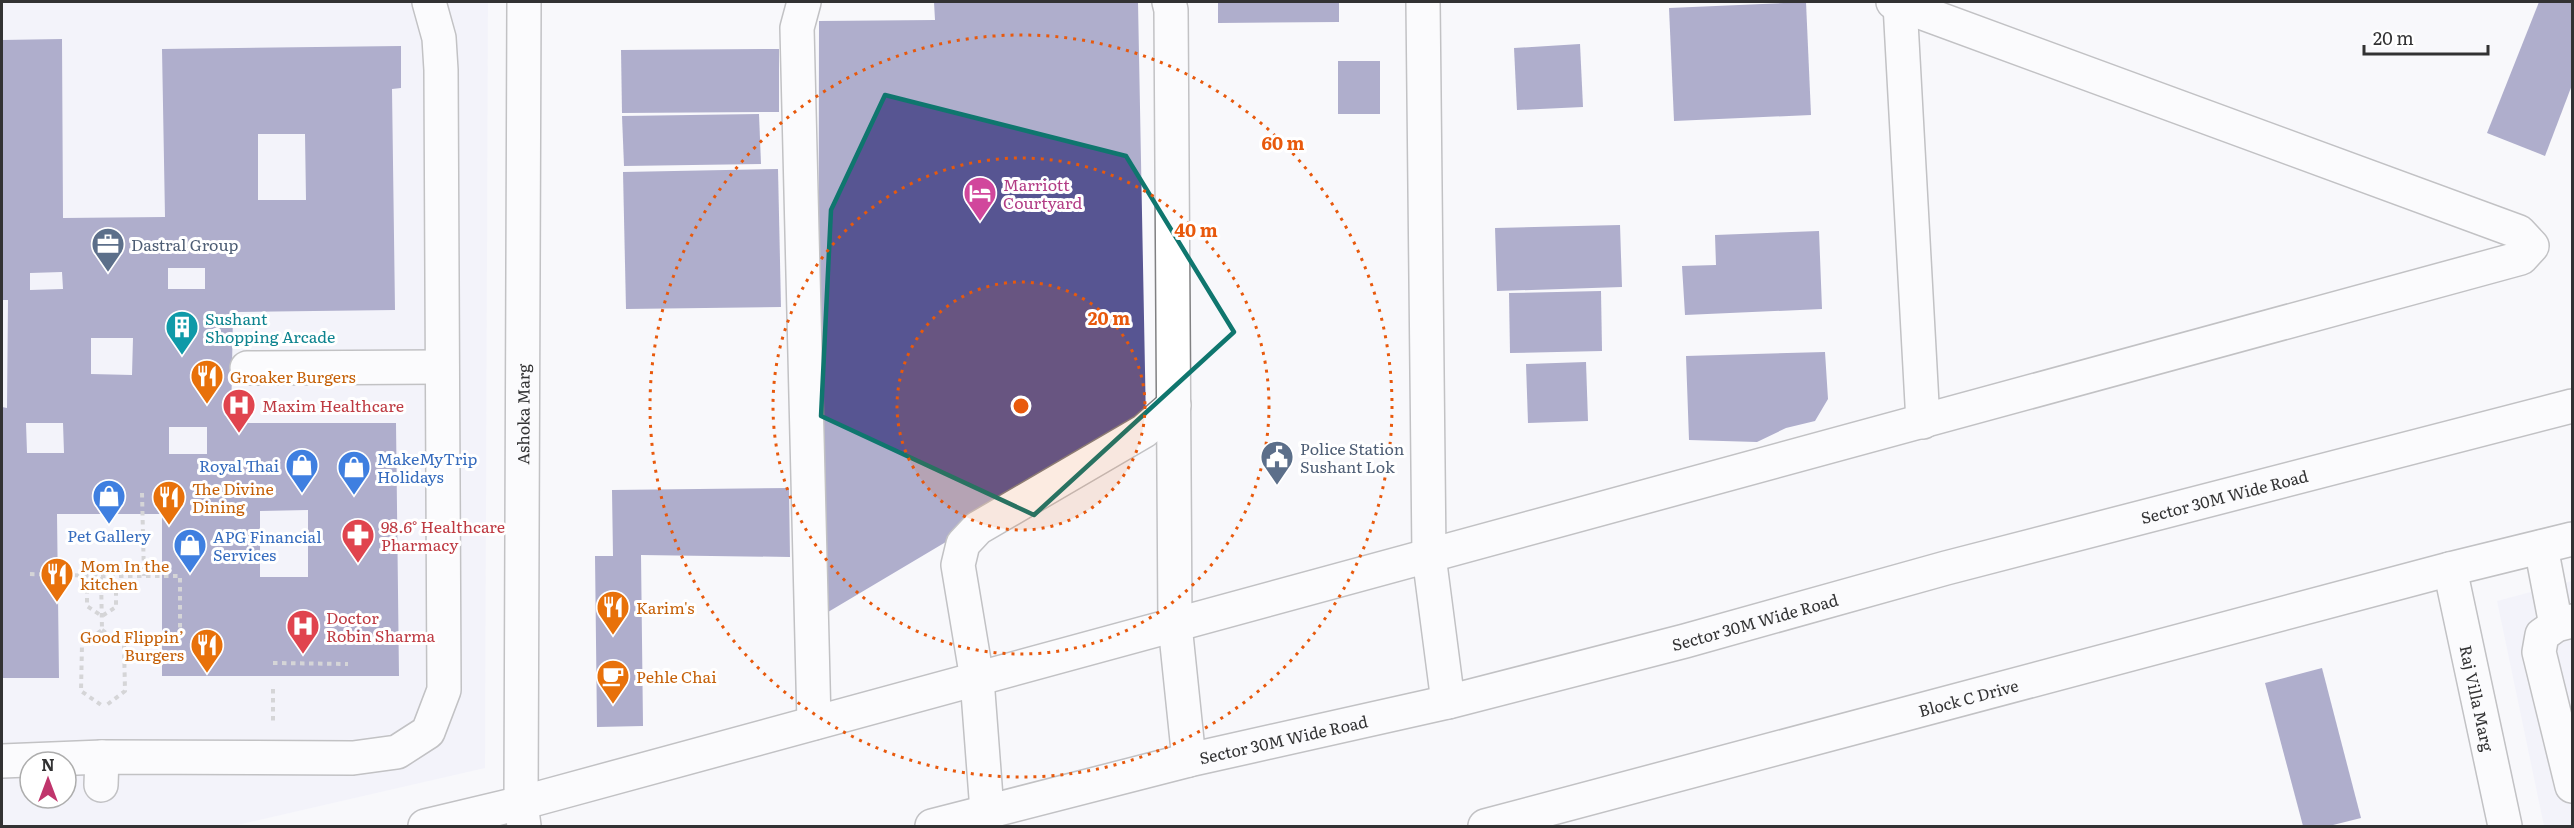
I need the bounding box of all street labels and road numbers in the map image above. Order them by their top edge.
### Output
street label: Ashoka Marg [510,364,535,465]
street label: Sector 30M Wide Road [2138,463,2311,529]
street label: Sector 30M Wide Road [1669,587,1841,656]
street label: Raj Villa Marg [2455,643,2501,754]
street label: Block C Drive [1916,673,2021,722]
street label: Sector 30M Wide Road [1197,708,1370,769]

